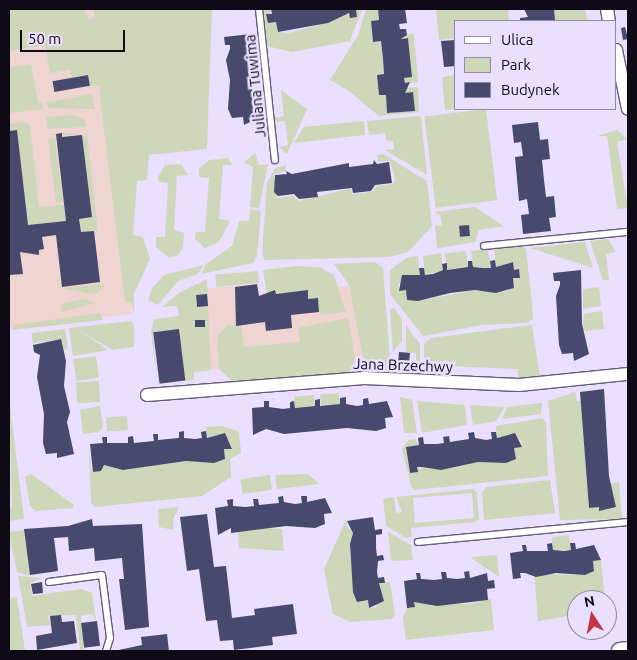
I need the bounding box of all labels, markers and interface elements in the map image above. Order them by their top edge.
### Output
scale bar [22,20,128,52]
legend [454,20,617,110]
text: 50 m [28,30,61,47]
text: Ulica [501,31,533,48]
street label: Juliana Tuwima [241,34,269,138]
text: Park [501,56,531,73]
text: Budynek [501,81,560,98]
street label: Jana Brzechwy [353,354,453,376]
north arrow [567,590,617,640]
text: N [583,592,596,610]

